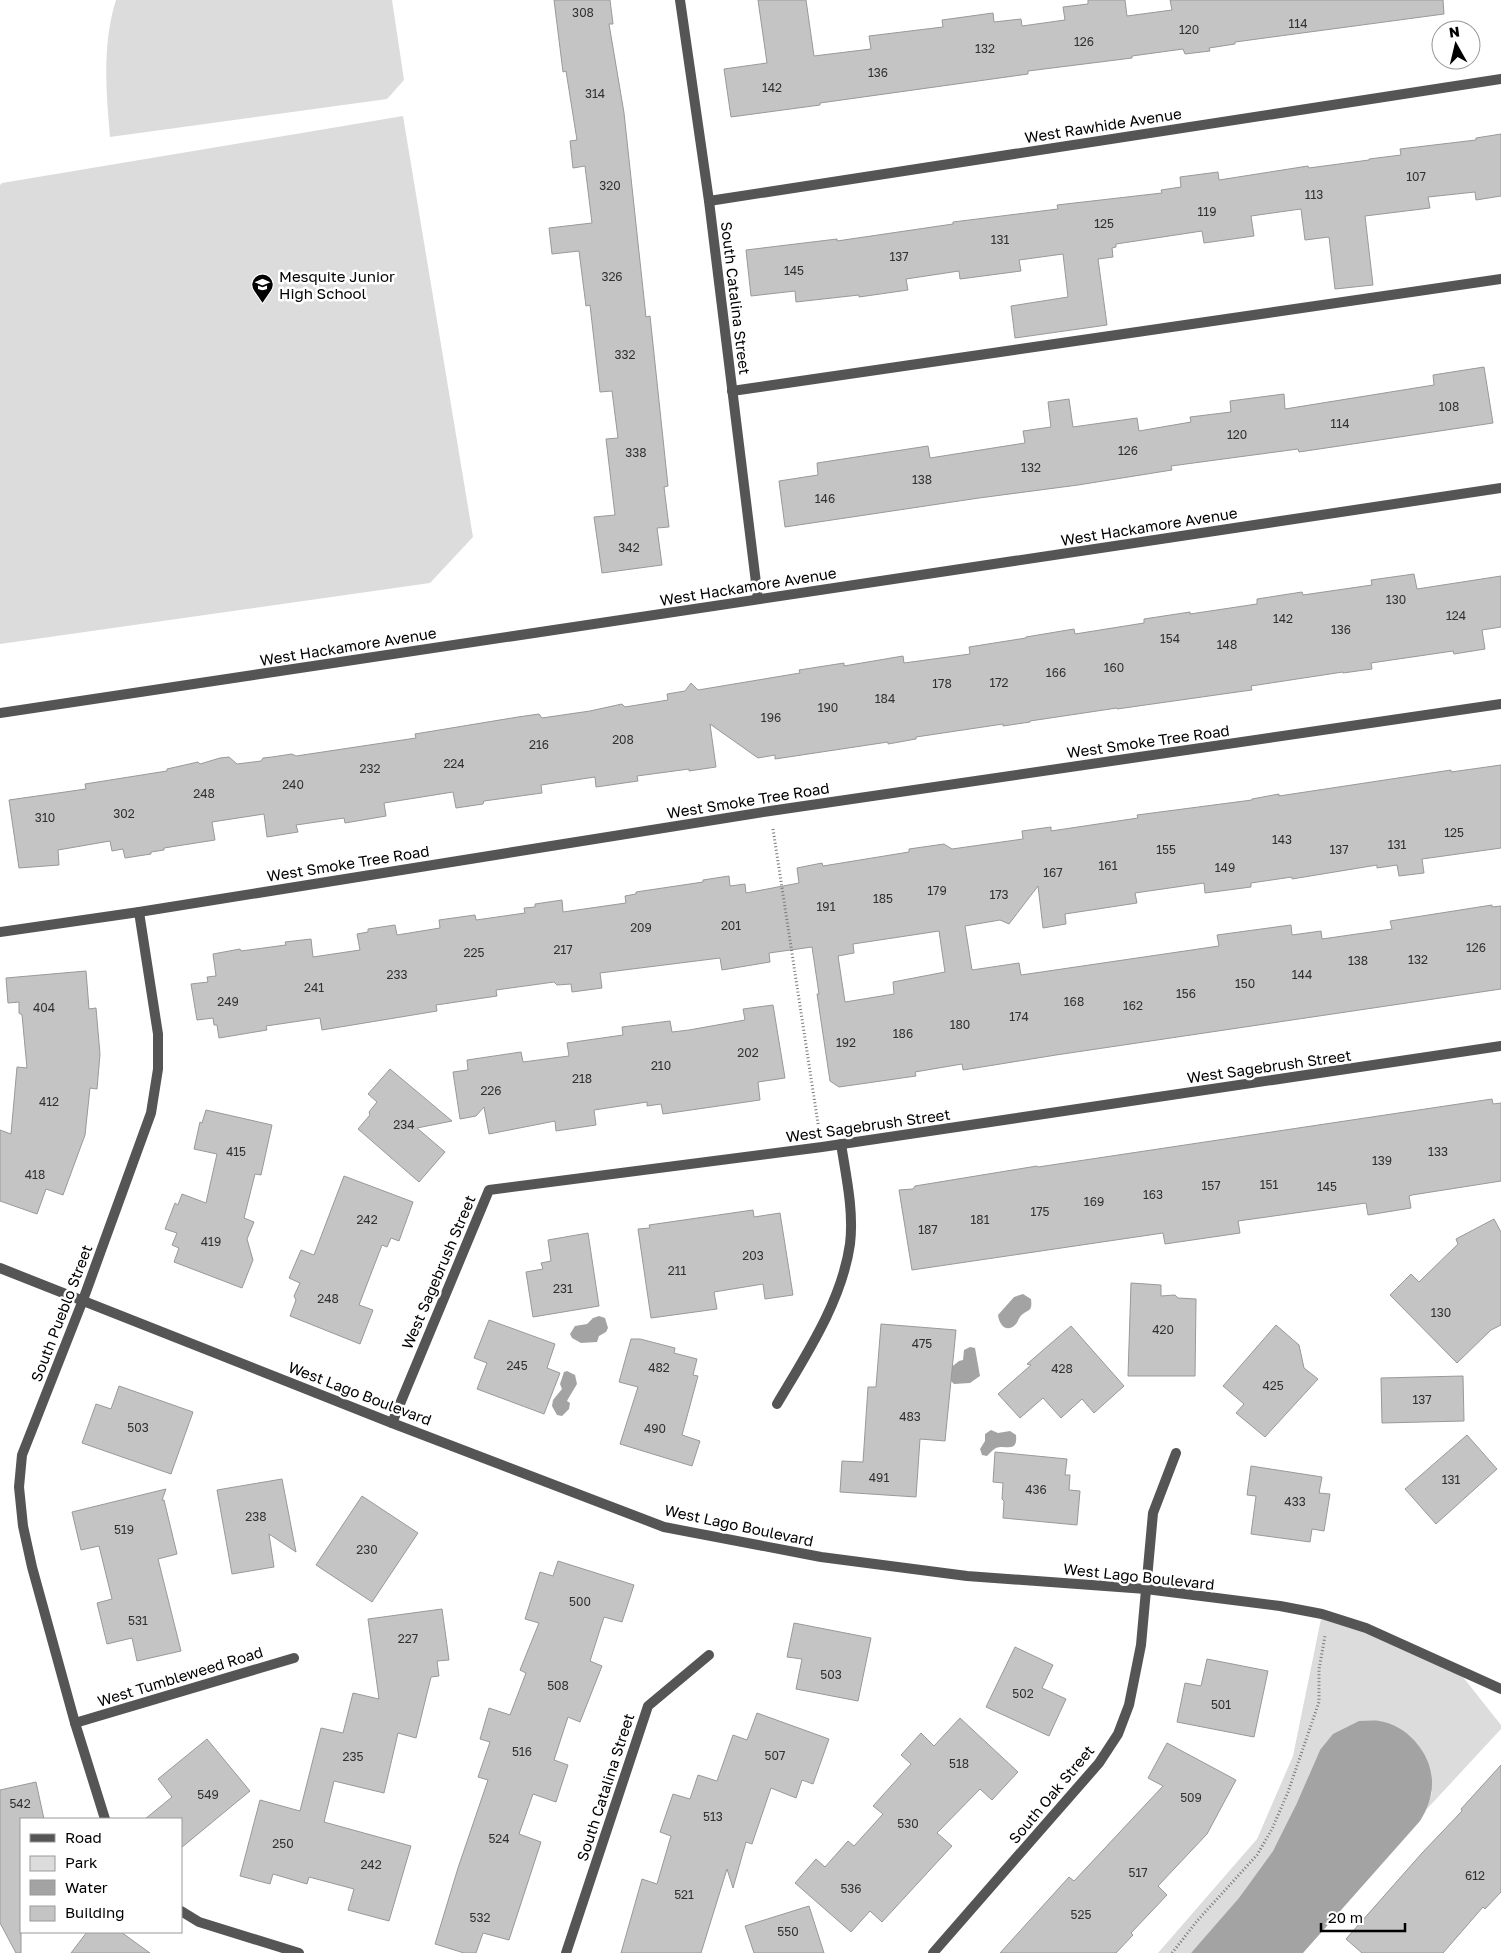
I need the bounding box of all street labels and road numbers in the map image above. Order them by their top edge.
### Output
street label: West Rawhide Avenue [1023,104,1183,146]
street label: South Catalina Street [718,220,754,376]
street label: West Hackamore Avenue [1059,503,1239,549]
street label: West Hackamore Avenue [658,563,838,609]
street label: West Hackamore Avenue [258,623,438,669]
street label: West Smoke Tree Road [1065,721,1231,761]
street label: West Smoke Tree Road [665,778,831,822]
street label: West Smoke Tree Road [265,841,431,885]
street label: West Sagebrush Street [1186,1046,1352,1086]
street label: West Sagebrush Street [785,1105,951,1145]
street label: West Sagebrush Street [397,1192,479,1352]
street label: South Pueblo Street [27,1242,95,1384]
street label: West Lago Boulevard [286,1357,434,1429]
street label: West Lago Boulevard [663,1500,815,1550]
street label: West Lago Boulevard [1063,1559,1215,1593]
street label: West Tumbleweed Road [95,1642,265,1710]
street label: South Catalina Street [573,1711,637,1863]
street label: South Oak Street [1005,1741,1097,1847]

